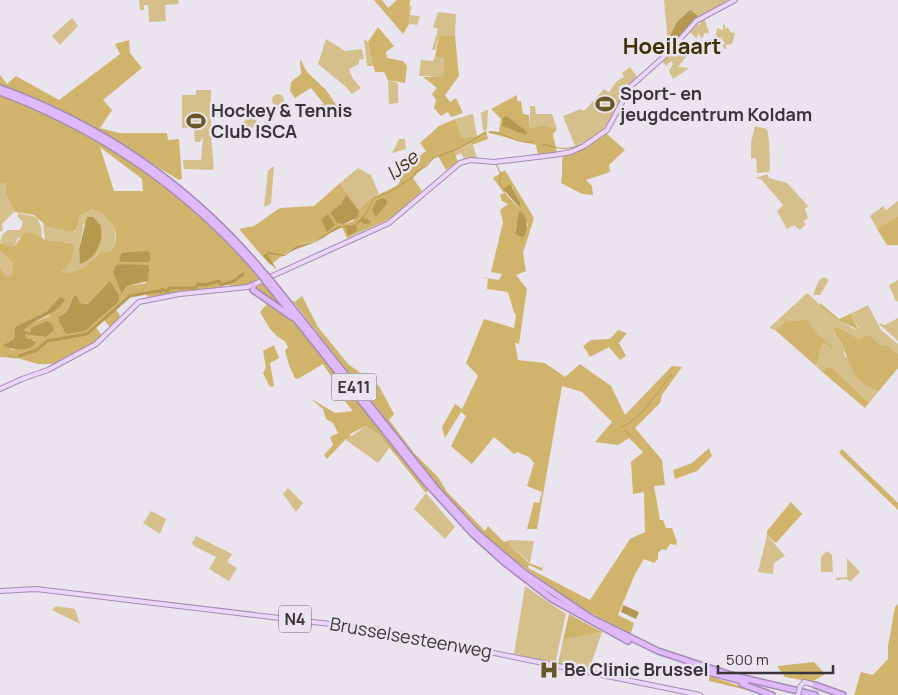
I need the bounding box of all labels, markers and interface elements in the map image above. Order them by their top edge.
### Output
district label: Hoeilaart [623,31,721,61]
place label: Sport- en jeugdcentrum Koldam [619,81,812,126]
sports icon: Sport- en jeugdcentrum Koldam [594,93,616,115]
place label: Hockey & Tennis Club ISCA [211,98,353,143]
sports icon: Hockey & Tennis Club ISCA [185,110,207,132]
water label: IJse [380,143,425,186]
road number: E411 [332,374,376,401]
road number: N4 [279,606,311,632]
street label: Brusselsesteenweg [328,611,494,663]
scale bar [718,642,833,674]
text: 500 m [726,649,769,670]
place label: Be Clinic Brussel [564,657,709,681]
hospital icon: Be Clinic Brussel [538,659,560,681]

